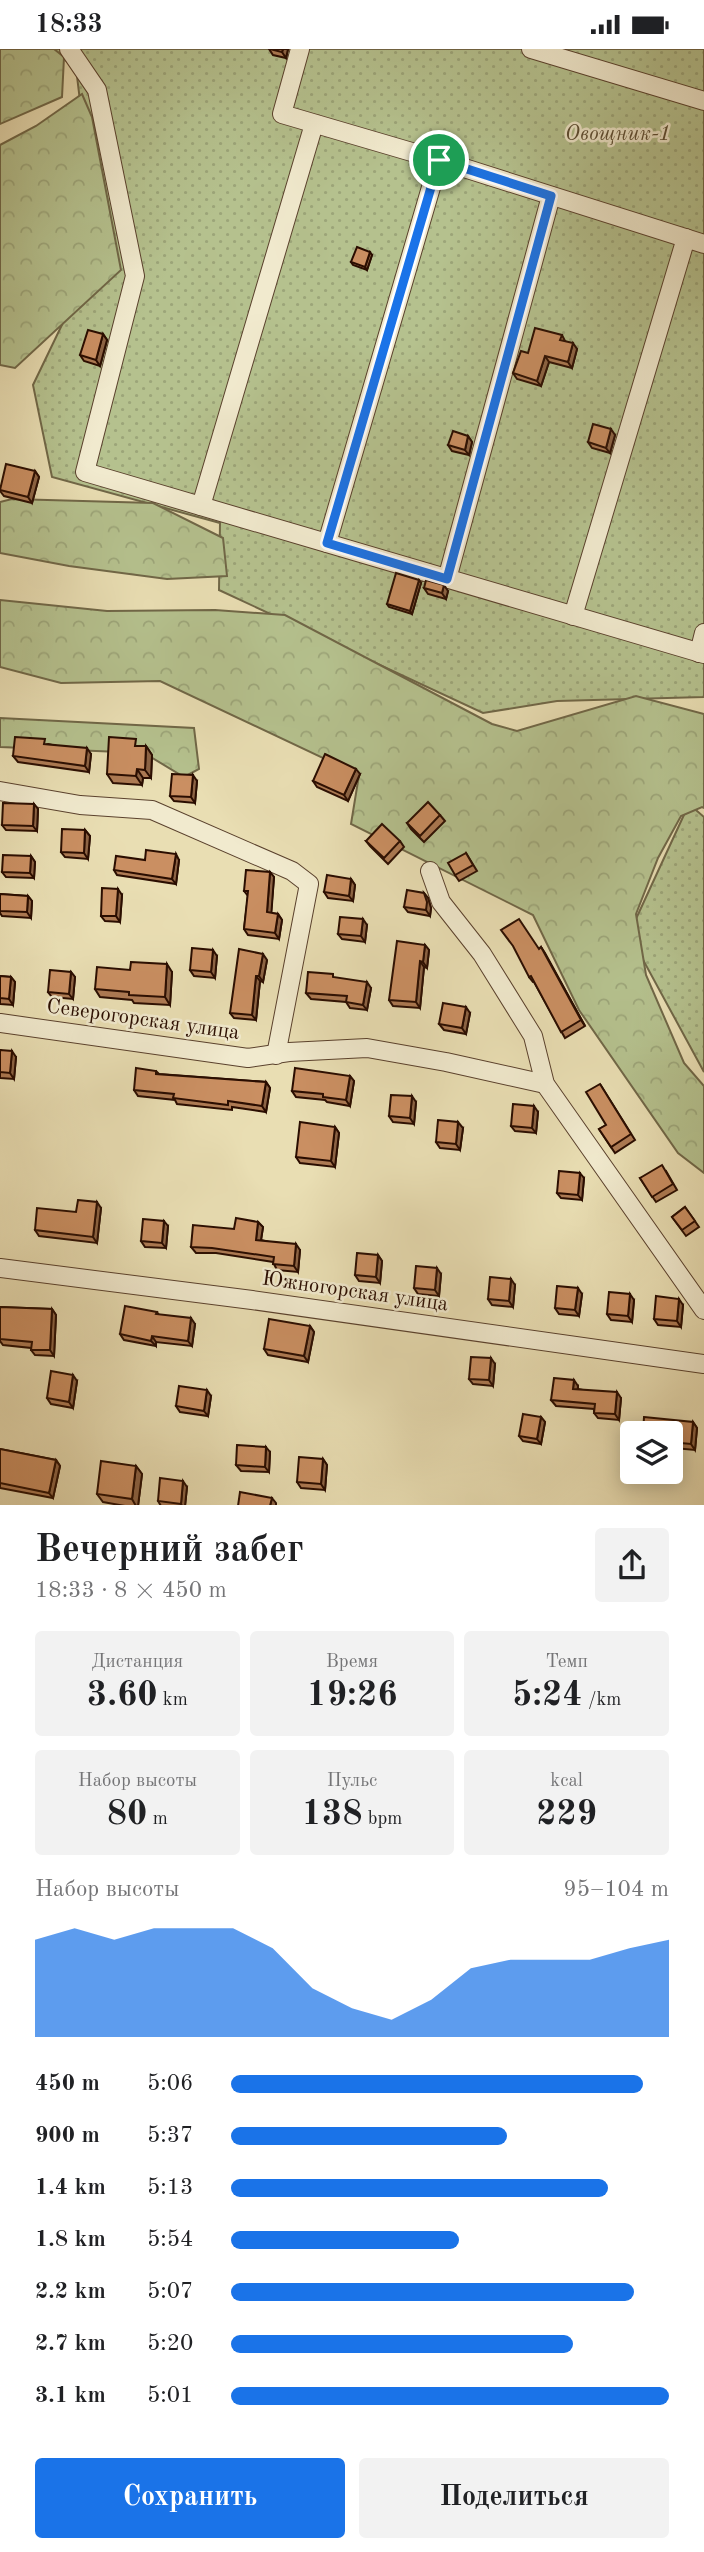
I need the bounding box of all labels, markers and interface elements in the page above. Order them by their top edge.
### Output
text: 18:33 [35,12,103,38]
park label: Овощник-1 [565,124,671,145]
pin [409,130,469,190]
icon: arrive [420,141,458,179]
street label: Северогорская улица [45,996,241,1044]
street label: Южногорская улица [260,1269,450,1315]
map controls [620,1421,683,1484]
button: layers [620,1421,683,1484]
button: share [595,1528,669,1602]
text: Вечерний забег [35,1532,304,1570]
text: 18:33 · 8 × 450 m [35,1579,227,1602]
text: Дистанция [91,1653,183,1672]
text: Время [326,1653,378,1672]
text: Темп [545,1653,588,1672]
text: 3.60 [87,1678,158,1713]
text: 19:26 [306,1678,398,1713]
text: 5:24 [512,1678,583,1713]
text: km [158,1691,188,1710]
text: /km [583,1691,621,1710]
text: Набор высоты [78,1772,197,1791]
text: Пульс [327,1772,377,1791]
text: kcal [550,1772,583,1791]
text: 80 [107,1797,147,1832]
text: 138 [302,1797,362,1832]
text: 229 [536,1797,597,1832]
text: m [147,1810,168,1829]
text: bpm [362,1810,402,1829]
text: Набор высоты [35,1878,179,1901]
text: 95–104 m [563,1878,669,1901]
text: 450 m [35,2072,100,2095]
text: 5:06 [147,2072,193,2095]
text: 900 m [35,2124,100,2147]
text: 5:37 [147,2124,193,2147]
text: 1.4 km [35,2176,106,2199]
text: 5:13 [147,2176,193,2199]
text: 1.8 km [35,2228,106,2251]
text: 5:54 [147,2228,193,2251]
text: 2.2 km [35,2280,106,2303]
text: 5:07 [147,2280,193,2303]
text: 2.7 km [35,2332,106,2355]
text: 5:20 [147,2332,193,2355]
text: 3.1 km [35,2384,106,2407]
text: 5:01 [147,2384,193,2407]
button: Сохранить [35,2458,345,2538]
button: Поделиться [359,2458,669,2538]

